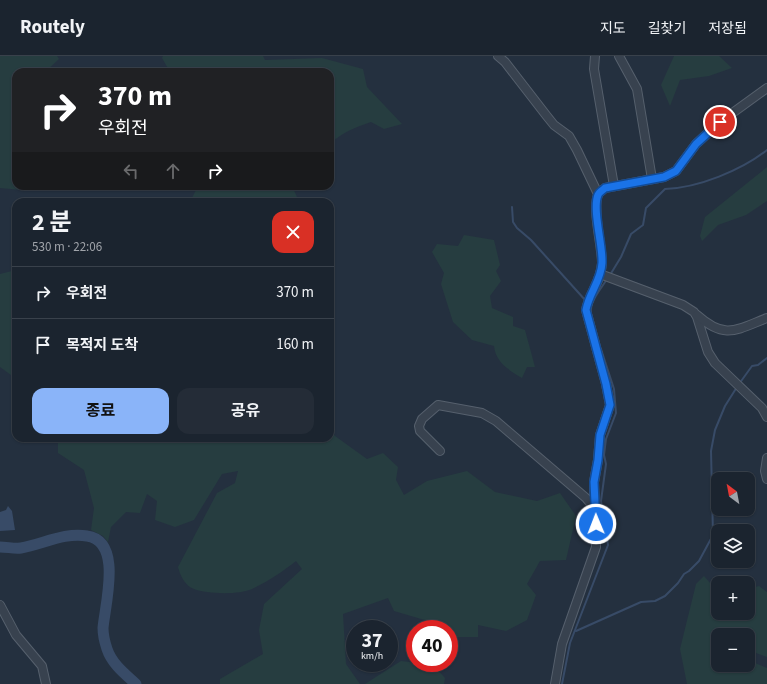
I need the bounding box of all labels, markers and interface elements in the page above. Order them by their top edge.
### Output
text: Routely [20,14,85,41]
text: 지도 [600,19,626,39]
text: 길찾기 [648,19,686,39]
text: 저장됨 [708,19,747,39]
text: 370 m [98,76,172,116]
icon: right [32,84,84,136]
pin [703,105,737,139]
icon: arrive [709,111,731,133]
text: 우회전 [98,116,148,141]
icon: left [120,160,142,182]
icon: ahead [162,160,184,182]
icon: right [204,160,226,182]
text: 2 분 [32,205,72,240]
button: close [272,211,314,253]
text: 530 m · 22:06 [32,238,102,256]
icon: right [32,282,54,304]
text: 370 m [276,282,314,303]
text: 우회전 [66,283,107,304]
icon: arrive [32,334,54,356]
text: 160 m [276,334,314,355]
text: 목적지 도착 [66,335,138,356]
button: 종료 [32,388,169,434]
button: 공유 [177,388,314,434]
north arrow [711,472,755,516]
map controls [711,472,755,672]
position arrow [575,503,617,545]
button: layers [711,524,755,568]
button: + [711,576,755,620]
speed limit sign: 40 [406,620,458,672]
text: 37 [361,627,383,655]
button: − [711,628,755,672]
text: km/h [361,649,383,663]

